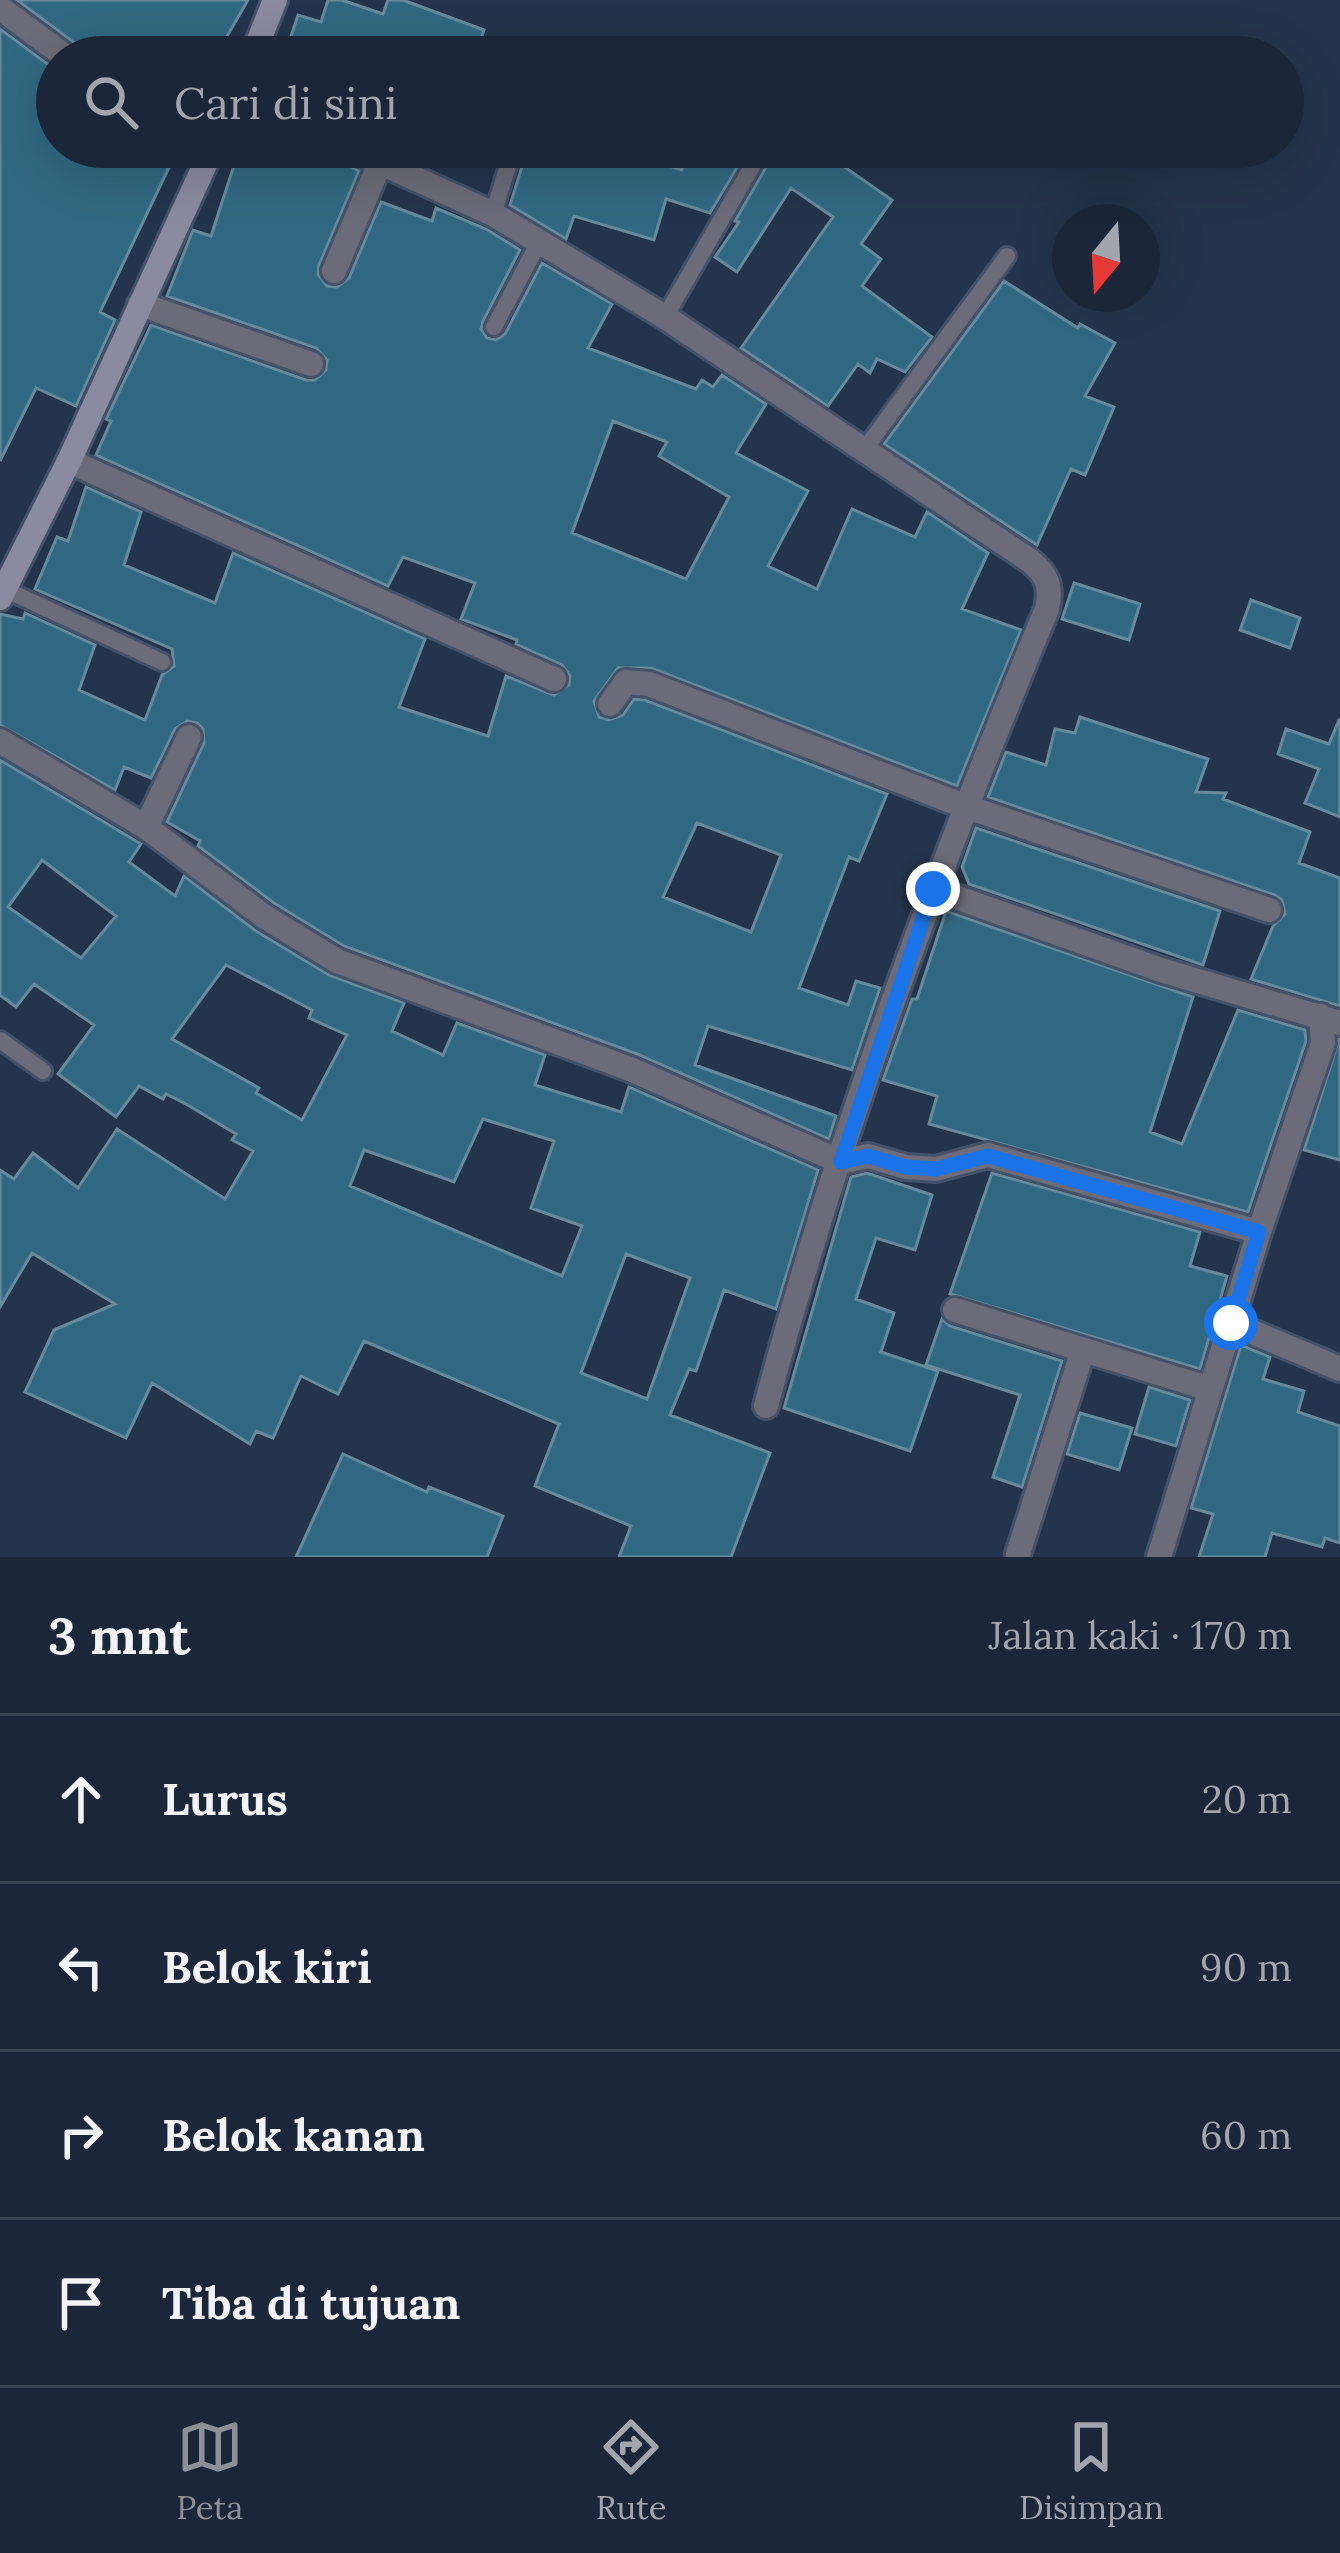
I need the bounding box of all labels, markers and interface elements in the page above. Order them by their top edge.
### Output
search box [36,36,1304,168]
icon: search [78,69,144,135]
text: Cari di sini [174,74,397,131]
north arrow [1052,204,1160,312]
route end [906,862,960,916]
route start [1204,1296,1258,1350]
text: 3 mnt [48,1603,190,1668]
text: Jalan kaki · 170 m [989,1610,1292,1660]
icon: ahead [48,1766,114,1832]
text: Lurus [162,1770,288,1827]
text: 20 m [1202,1774,1292,1824]
icon: left [48,1934,114,2000]
text: Belok kiri [162,1938,372,1995]
text: 90 m [1200,1942,1292,1992]
icon: right [48,2102,114,2168]
text: Belok kanan [162,2106,425,2163]
text: 60 m [1200,2110,1292,2160]
icon: arrive [48,2270,114,2336]
text: Tiba di tujuan [162,2274,460,2331]
tab: Peta [176,2414,243,2528]
tab: Rute [596,2414,667,2528]
tab: Disimpan [1019,2414,1164,2528]

